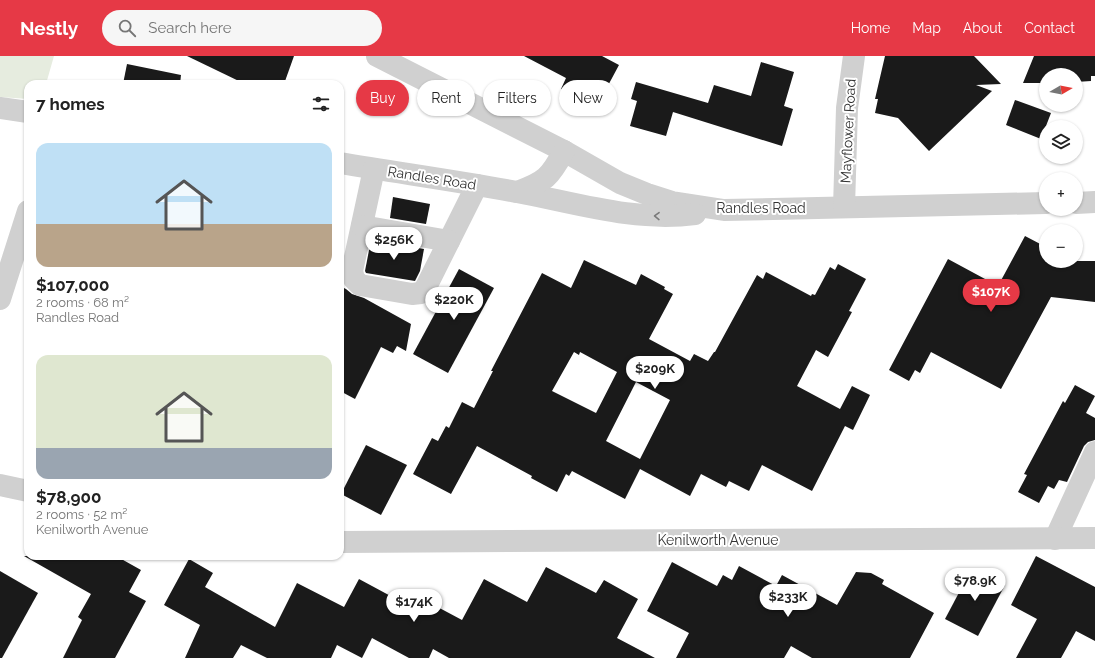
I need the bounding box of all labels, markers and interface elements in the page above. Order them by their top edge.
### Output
search box [102,10,382,46]
text: Nestly [20,17,78,39]
icon: search [116,17,138,39]
text: Search here [148,19,232,37]
text: Home [851,20,890,36]
text: Map [912,20,941,36]
text: About [963,20,1002,36]
text: Contact [1024,20,1075,36]
north arrow [1039,68,1083,112]
map controls [1039,68,1083,268]
street label: Mayflower Road [837,78,859,184]
chip: Buy [356,80,409,116]
chip: Rent [417,80,475,116]
chip: Filters [483,80,551,116]
chip: New [559,80,617,116]
icon: filters [310,93,332,115]
text: 7 homes [36,94,105,114]
button: layers [1039,120,1083,164]
street label: Randles Road [387,163,477,193]
icon: home [148,169,220,241]
button: + [1039,172,1083,216]
street label: Randles Road [716,200,806,216]
one-way arrow [654,212,660,220]
button: − [1039,224,1083,268]
pin: $256K [366,227,422,261]
text: $256K [374,232,414,247]
text: $107,000 [36,275,109,295]
pin: $107K [963,279,1019,313]
text: $107K [972,284,1010,299]
pin: $220K [426,287,482,321]
text: $220K [434,292,474,307]
text: 2 rooms · 68 m² [36,295,129,310]
text: Randles Road [36,310,119,325]
pin: $209K [627,356,683,390]
text: $209K [635,361,675,376]
icon: home [148,381,220,453]
text: $78,900 [36,487,101,507]
text: 2 rooms · 52 m² [36,507,127,522]
text: Kenilworth Avenue [36,522,148,537]
street label: Kenilworth Avenue [657,532,779,548]
pin: $78.9K [942,568,1008,602]
text: $78.9K [954,573,996,588]
pin: $233K [760,584,816,618]
pin: $174K [386,589,442,623]
text: $233K [769,589,807,604]
text: $174K [395,594,433,609]

